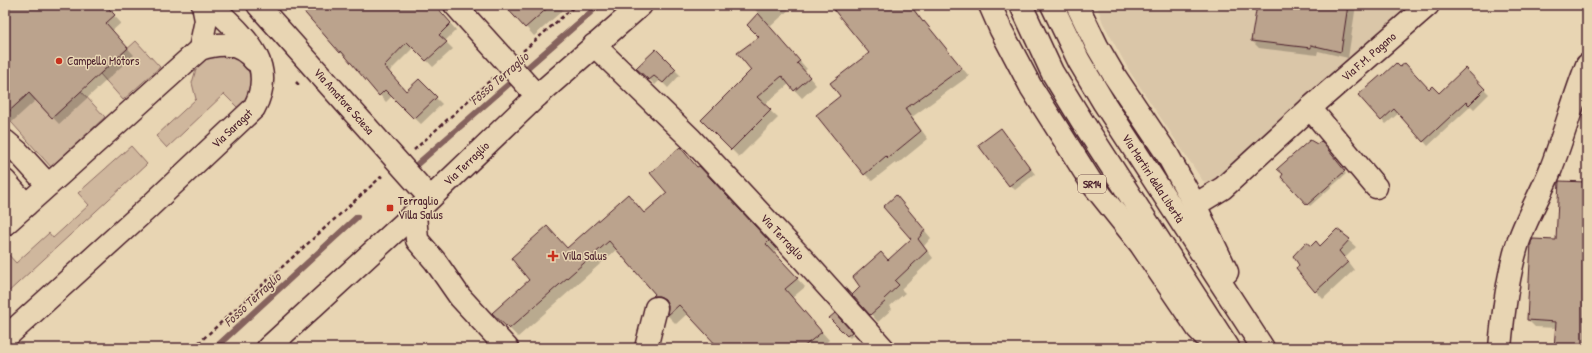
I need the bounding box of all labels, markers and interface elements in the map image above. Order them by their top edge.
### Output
street label: Via F.M. Pagano [1338,28,1400,85]
water label: Fosso Terraglio [466,46,534,109]
place label: Campello Motors [67,52,140,69]
marker: Campello Motors [54,56,64,66]
street label: Via Amatore Sciesa [310,64,379,138]
street label: Via Saragat [208,104,257,152]
street label: Via Martiri della Libertà [1118,130,1189,226]
street label: Via Terraglio [440,137,493,189]
road number: SR14 [1078,175,1106,193]
place label: Terraglio Villa Salus [398,192,443,223]
marker: Terraglio Villa Salus [385,203,395,213]
street label: Via Terraglio [757,210,809,263]
place label: Villa Salus [562,247,607,264]
marker: Villa Salus [547,250,559,262]
water label: Fosso Terraglio [219,267,286,331]

